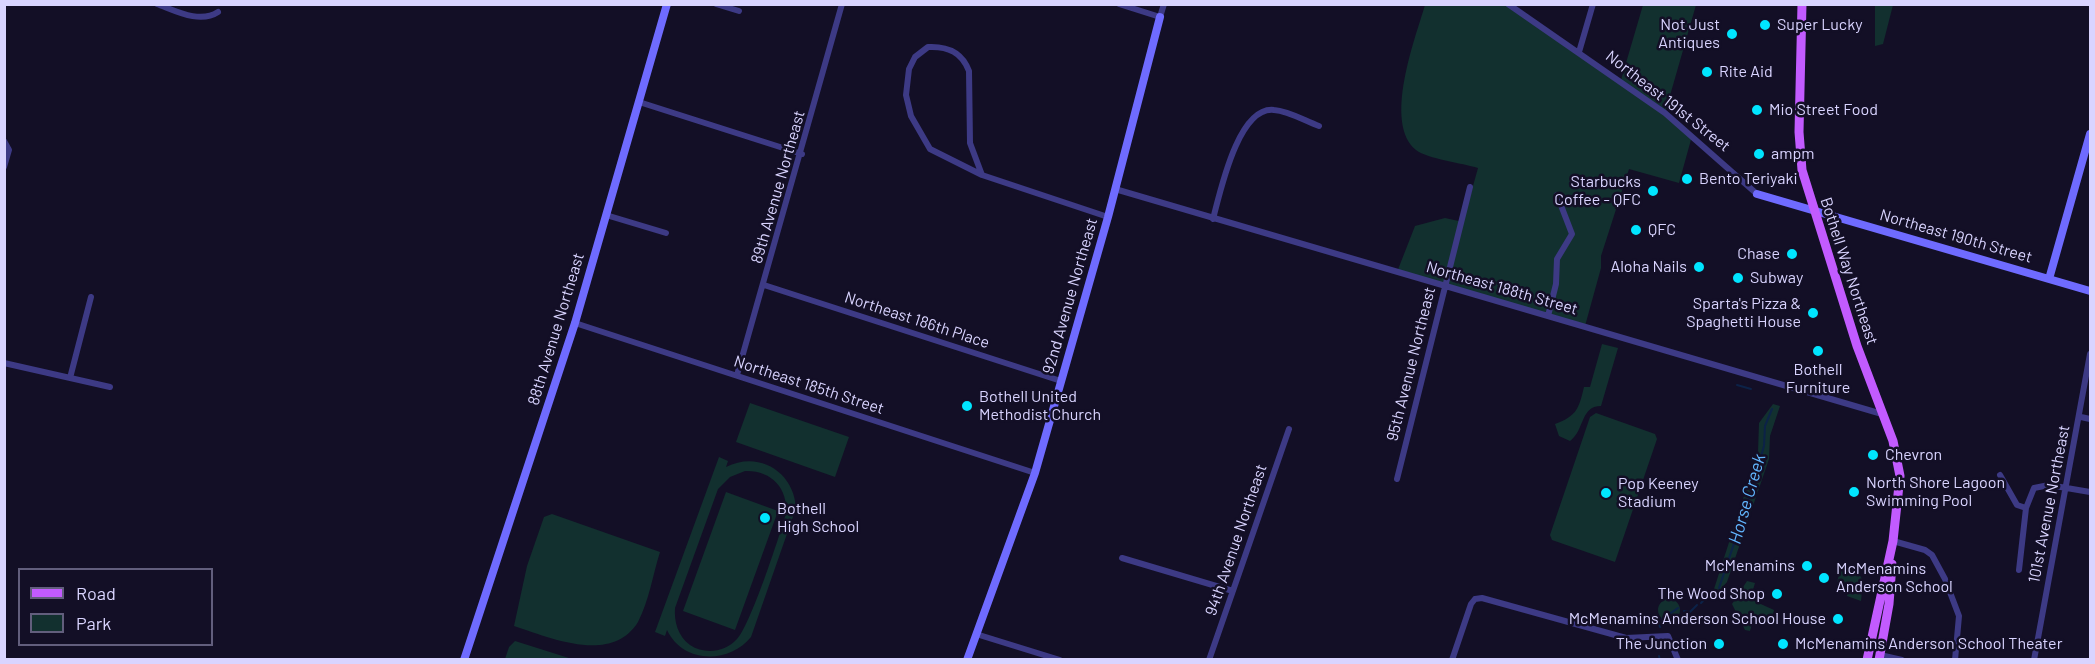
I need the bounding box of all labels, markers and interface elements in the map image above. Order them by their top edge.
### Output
place label: Not Just Antiques [1658,15,1720,53]
place label: Super Lucky [1777,15,1863,35]
marker: Super Lucky [1758,18,1772,32]
marker: Not Just Antiques [1725,27,1739,41]
street label: Northeast 191st Street [1602,46,1734,156]
place label: Rite Aid [1719,62,1773,82]
marker: Rite Aid [1700,65,1714,79]
place label: Mio Street Food [1769,100,1878,120]
marker: Mio Street Food [1750,103,1764,117]
street label: 89th Avenue Northeast [747,108,809,266]
place label: ampm [1771,144,1814,164]
marker: ampm [1752,147,1766,161]
place label: Bento Teriyaki [1699,169,1798,189]
place label: Starbucks Coffee - QFC [1554,172,1641,210]
marker: Bento Teriyaki [1680,172,1694,186]
marker: Starbucks Coffee - QFC [1646,184,1660,198]
street label: Bothell Way Northeast [1816,195,1882,347]
street label: Northeast 190th Street [1878,205,2034,267]
street label: 92nd Avenue Northeast [1039,216,1101,376]
place label: QFC [1648,220,1676,240]
marker: QFC [1629,223,1643,237]
place label: Chase [1737,244,1780,264]
marker: Chase [1785,247,1799,261]
street label: 88th Avenue Northeast [524,250,588,408]
street label: Northeast 188th Street [1424,257,1580,319]
place label: Aloha Nails [1610,257,1687,277]
marker: Aloha Nails [1692,260,1706,274]
place label: Subway [1750,268,1803,288]
marker: Subway [1731,271,1745,285]
street label: 95th Avenue Northeast [1383,285,1439,443]
street label: Northeast 186th Place [842,288,992,352]
place label: Sparta's Pizza & Spaghetti House [1686,294,1801,332]
marker: Sparta's Pizza & Spaghetti House [1806,306,1820,320]
marker: Bothell Furniture [1811,344,1825,358]
street label: Northeast 185th Street [732,352,886,418]
place label: Bothell Furniture [1786,360,1850,398]
place label: Bothell United Methodist Church [979,387,1101,425]
marker: Bothell United Methodist Church [960,399,974,413]
street label: 101st Avenue Northeast [2024,423,2074,585]
place label: Chevron [1885,445,1942,465]
marker: Chevron [1866,448,1880,462]
water label: Horse Creek [1724,451,1770,547]
street label: 94th Avenue Northeast [1201,462,1271,618]
place label: North Shore Lagoon Swimming Pool [1866,473,2005,511]
place label: Pop Keeney Stadium [1618,474,1699,512]
marker: North Shore Lagoon Swimming Pool [1847,485,1861,499]
marker: Pop Keeney Stadium [1599,486,1613,500]
place label: Bothell High School [777,499,859,537]
marker: Bothell High School [758,511,772,525]
place label: McMenamins [1705,556,1795,576]
marker: McMenamins [1800,559,1814,573]
place label: McMenamins Anderson School [1836,559,1953,597]
legend [18,568,213,646]
marker: McMenamins Anderson School [1817,571,1831,585]
text: Road [76,582,116,604]
place label: The Wood Shop [1658,584,1765,604]
marker: The Wood Shop [1770,587,1784,601]
place label: McMenamins Anderson School House [1569,609,1826,629]
text: Park [76,612,111,634]
marker: McMenamins Anderson School House [1831,612,1845,626]
place label: The Junction [1616,634,1707,654]
place label: McMenamins Anderson School Theater [1795,634,2062,654]
marker: The Junction [1712,637,1726,651]
marker: McMenamins Anderson School Theater [1776,637,1790,651]

